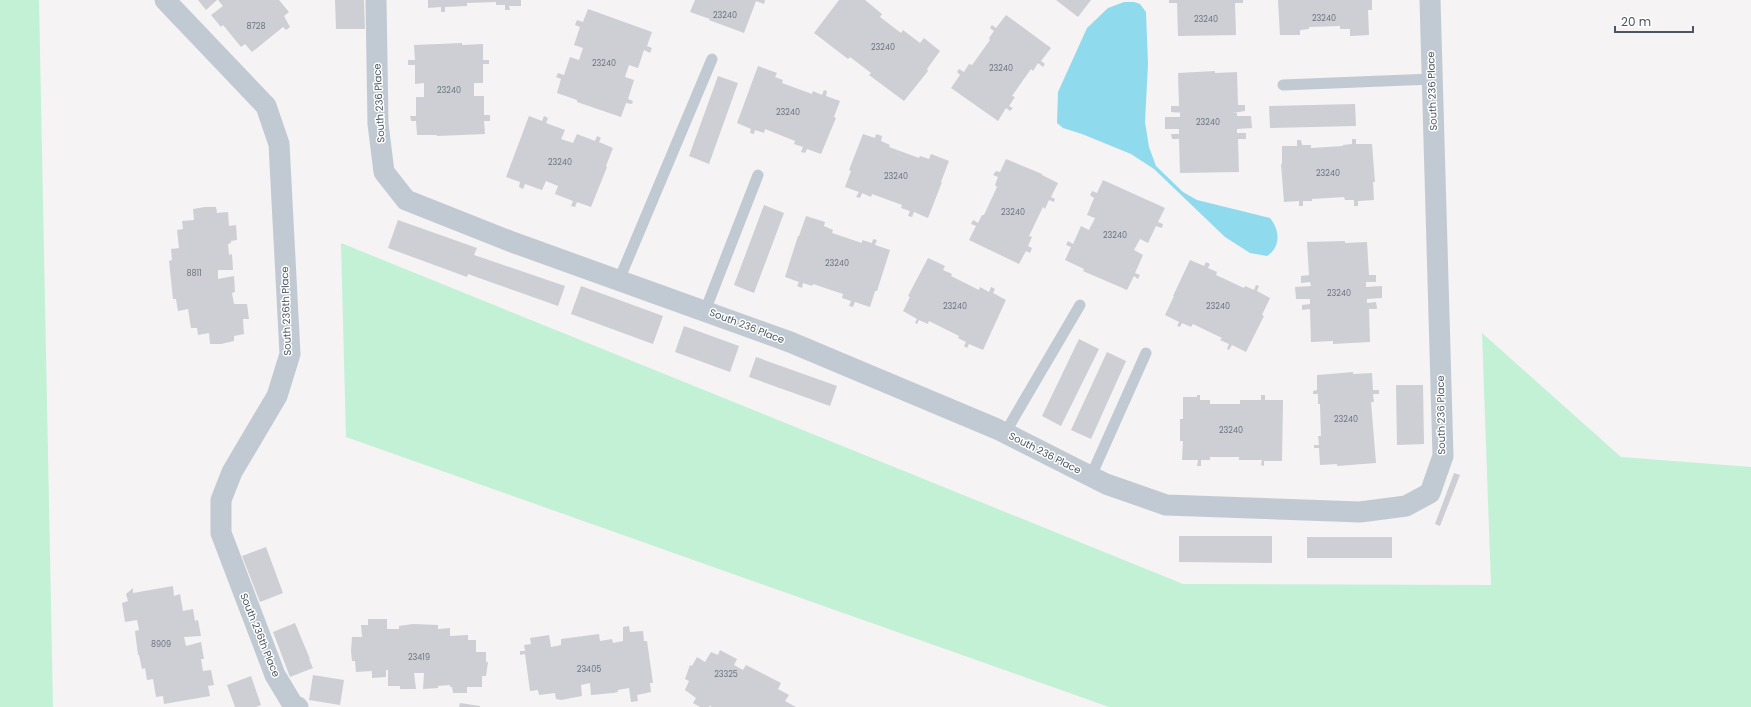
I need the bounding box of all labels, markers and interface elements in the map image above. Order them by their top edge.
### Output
scale bar [1615,8,1693,34]
house number: 23240 [713,10,737,21]
house number: 23240 [1312,13,1336,24]
text: 20 m [1621,13,1651,30]
house number: 23240 [1194,14,1218,25]
house number: 8728 [246,21,266,32]
house number: 23240 [871,42,895,53]
street label: South 236 Place [1423,51,1441,131]
house number: 23240 [592,58,616,69]
street label: South 236 Place [369,63,389,143]
house number: 23240 [989,63,1013,74]
house number: 23240 [437,85,461,96]
house number: 23240 [776,107,800,118]
house number: 23240 [1196,117,1220,128]
house number: 23240 [548,157,572,168]
house number: 23240 [1316,168,1340,179]
house number: 23240 [884,171,908,182]
house number: 23240 [1001,207,1025,218]
house number: 23240 [1103,230,1127,241]
house number: 23240 [825,258,849,269]
street label: South 236th Place [277,266,295,356]
house number: 8811 [186,268,202,279]
house number: 23240 [1327,288,1351,299]
house number: 23240 [943,301,967,312]
house number: 23240 [1206,301,1230,312]
street label: South 236 Place [707,305,787,347]
street label: South 236 Place [1433,375,1449,455]
house number: 23240 [1334,414,1358,425]
house number: 23240 [1219,425,1243,436]
street label: South 236 Place [1006,428,1084,478]
street label: South 236th Place [236,591,284,679]
house number: 8909 [151,639,171,650]
house number: 23419 [408,652,430,663]
house number: 23405 [577,664,601,675]
house number: 23325 [714,669,738,680]

